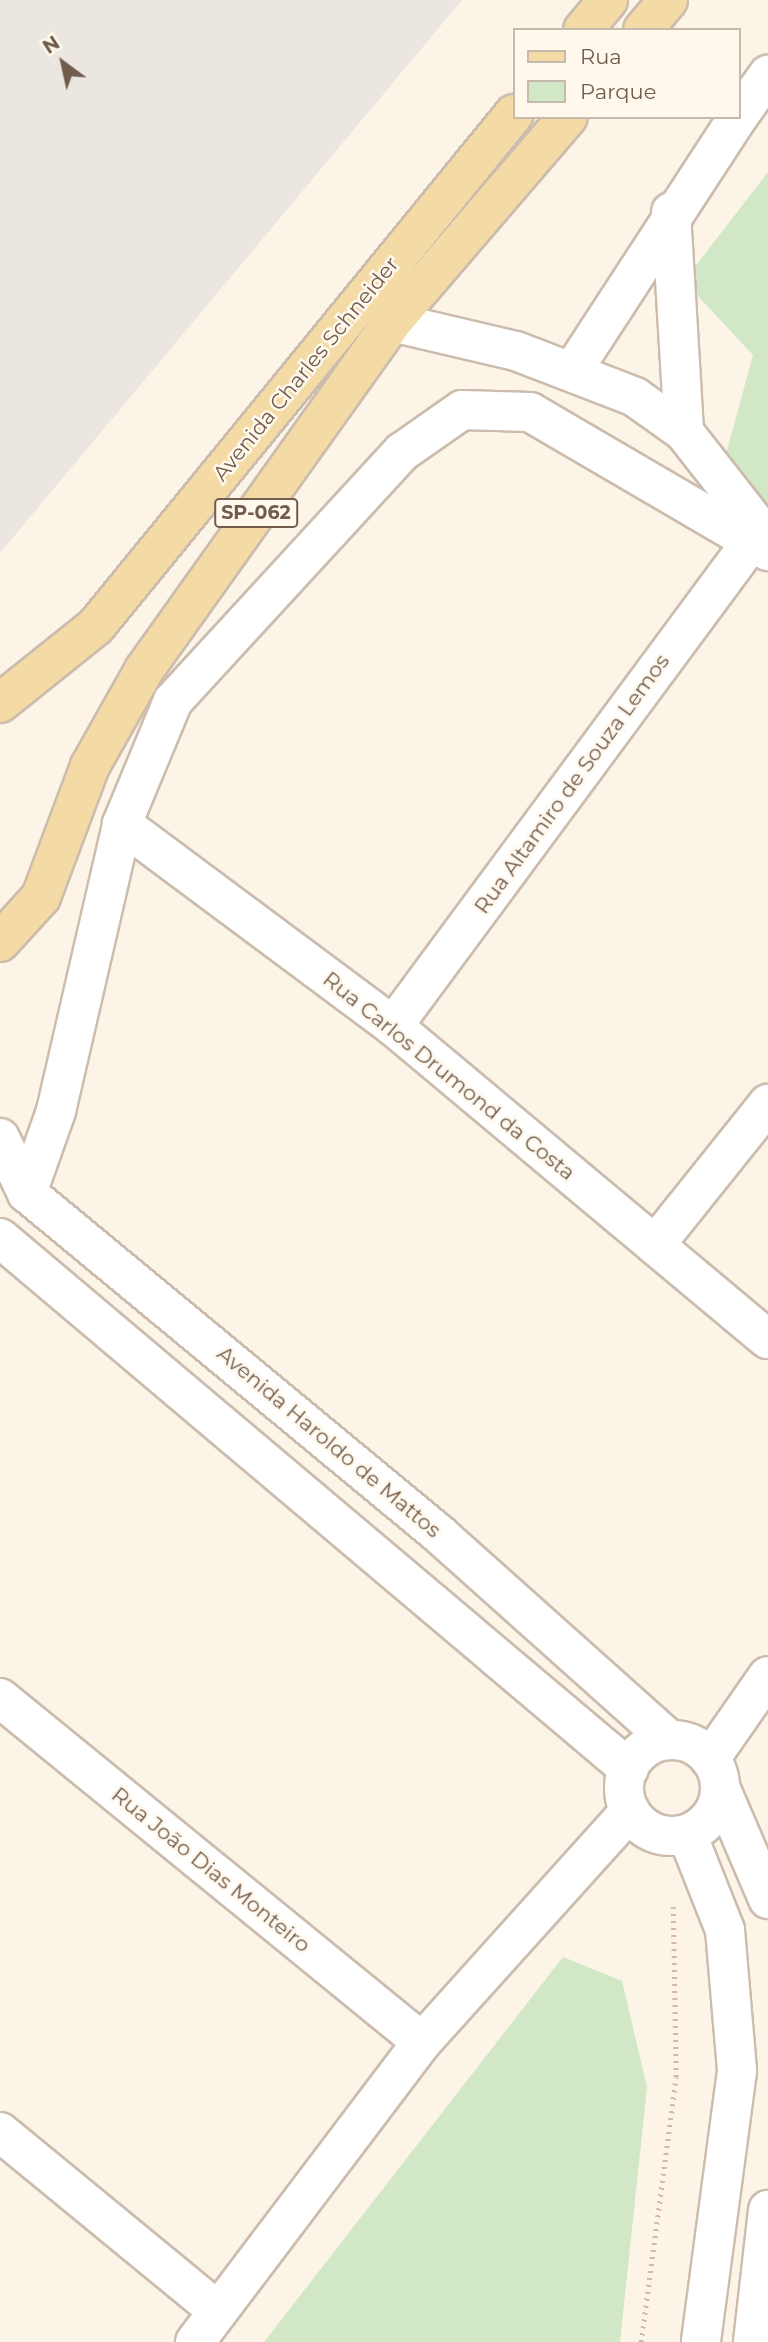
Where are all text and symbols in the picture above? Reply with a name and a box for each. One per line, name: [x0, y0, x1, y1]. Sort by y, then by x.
north arrow: [28, 28, 98, 98]
legend: [512, 28, 740, 119]
text: N: [39, 31, 64, 59]
text: Rua: [580, 44, 622, 69]
text: Parque: [580, 79, 656, 104]
street label: Avenida Charles Schneider: [208, 252, 404, 486]
road number: SP-062: [214, 498, 298, 528]
street label: Rua Altamiro de Souza Lemos: [469, 649, 675, 919]
street label: Rua Carlos Drumond da Costa: [318, 967, 580, 1185]
street label: Avenida Haroldo de Mattos: [212, 1341, 446, 1543]
street label: Rua João Dias Monteiro: [107, 1782, 315, 1958]

